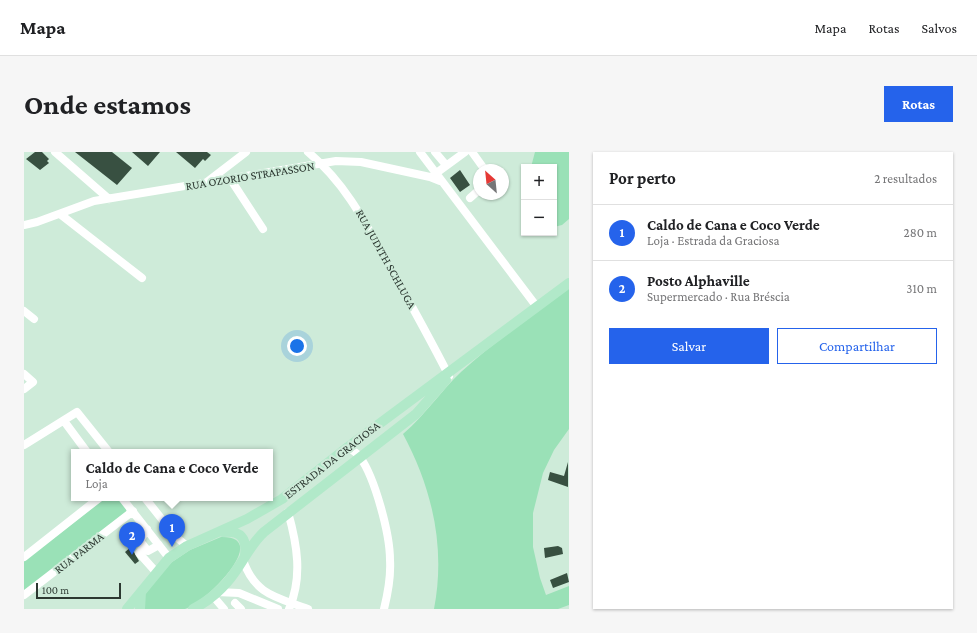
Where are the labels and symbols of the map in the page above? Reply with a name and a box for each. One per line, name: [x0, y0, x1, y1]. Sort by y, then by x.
street label: RUA OZORIO STRAPASSON: [184, 159, 316, 193]
north arrow: [473, 164, 509, 200]
street label: RUA JUDITH SCHLUGA: [353, 207, 419, 311]
your location: [287, 336, 307, 356]
street label: ESTRADA DA GRACIOSA: [281, 418, 383, 502]
pin: 1: [159, 514, 185, 547]
pin: 2: [119, 522, 145, 555]
street label: RUA PARMA: [51, 529, 107, 577]
scale bar: [36, 581, 121, 600]

